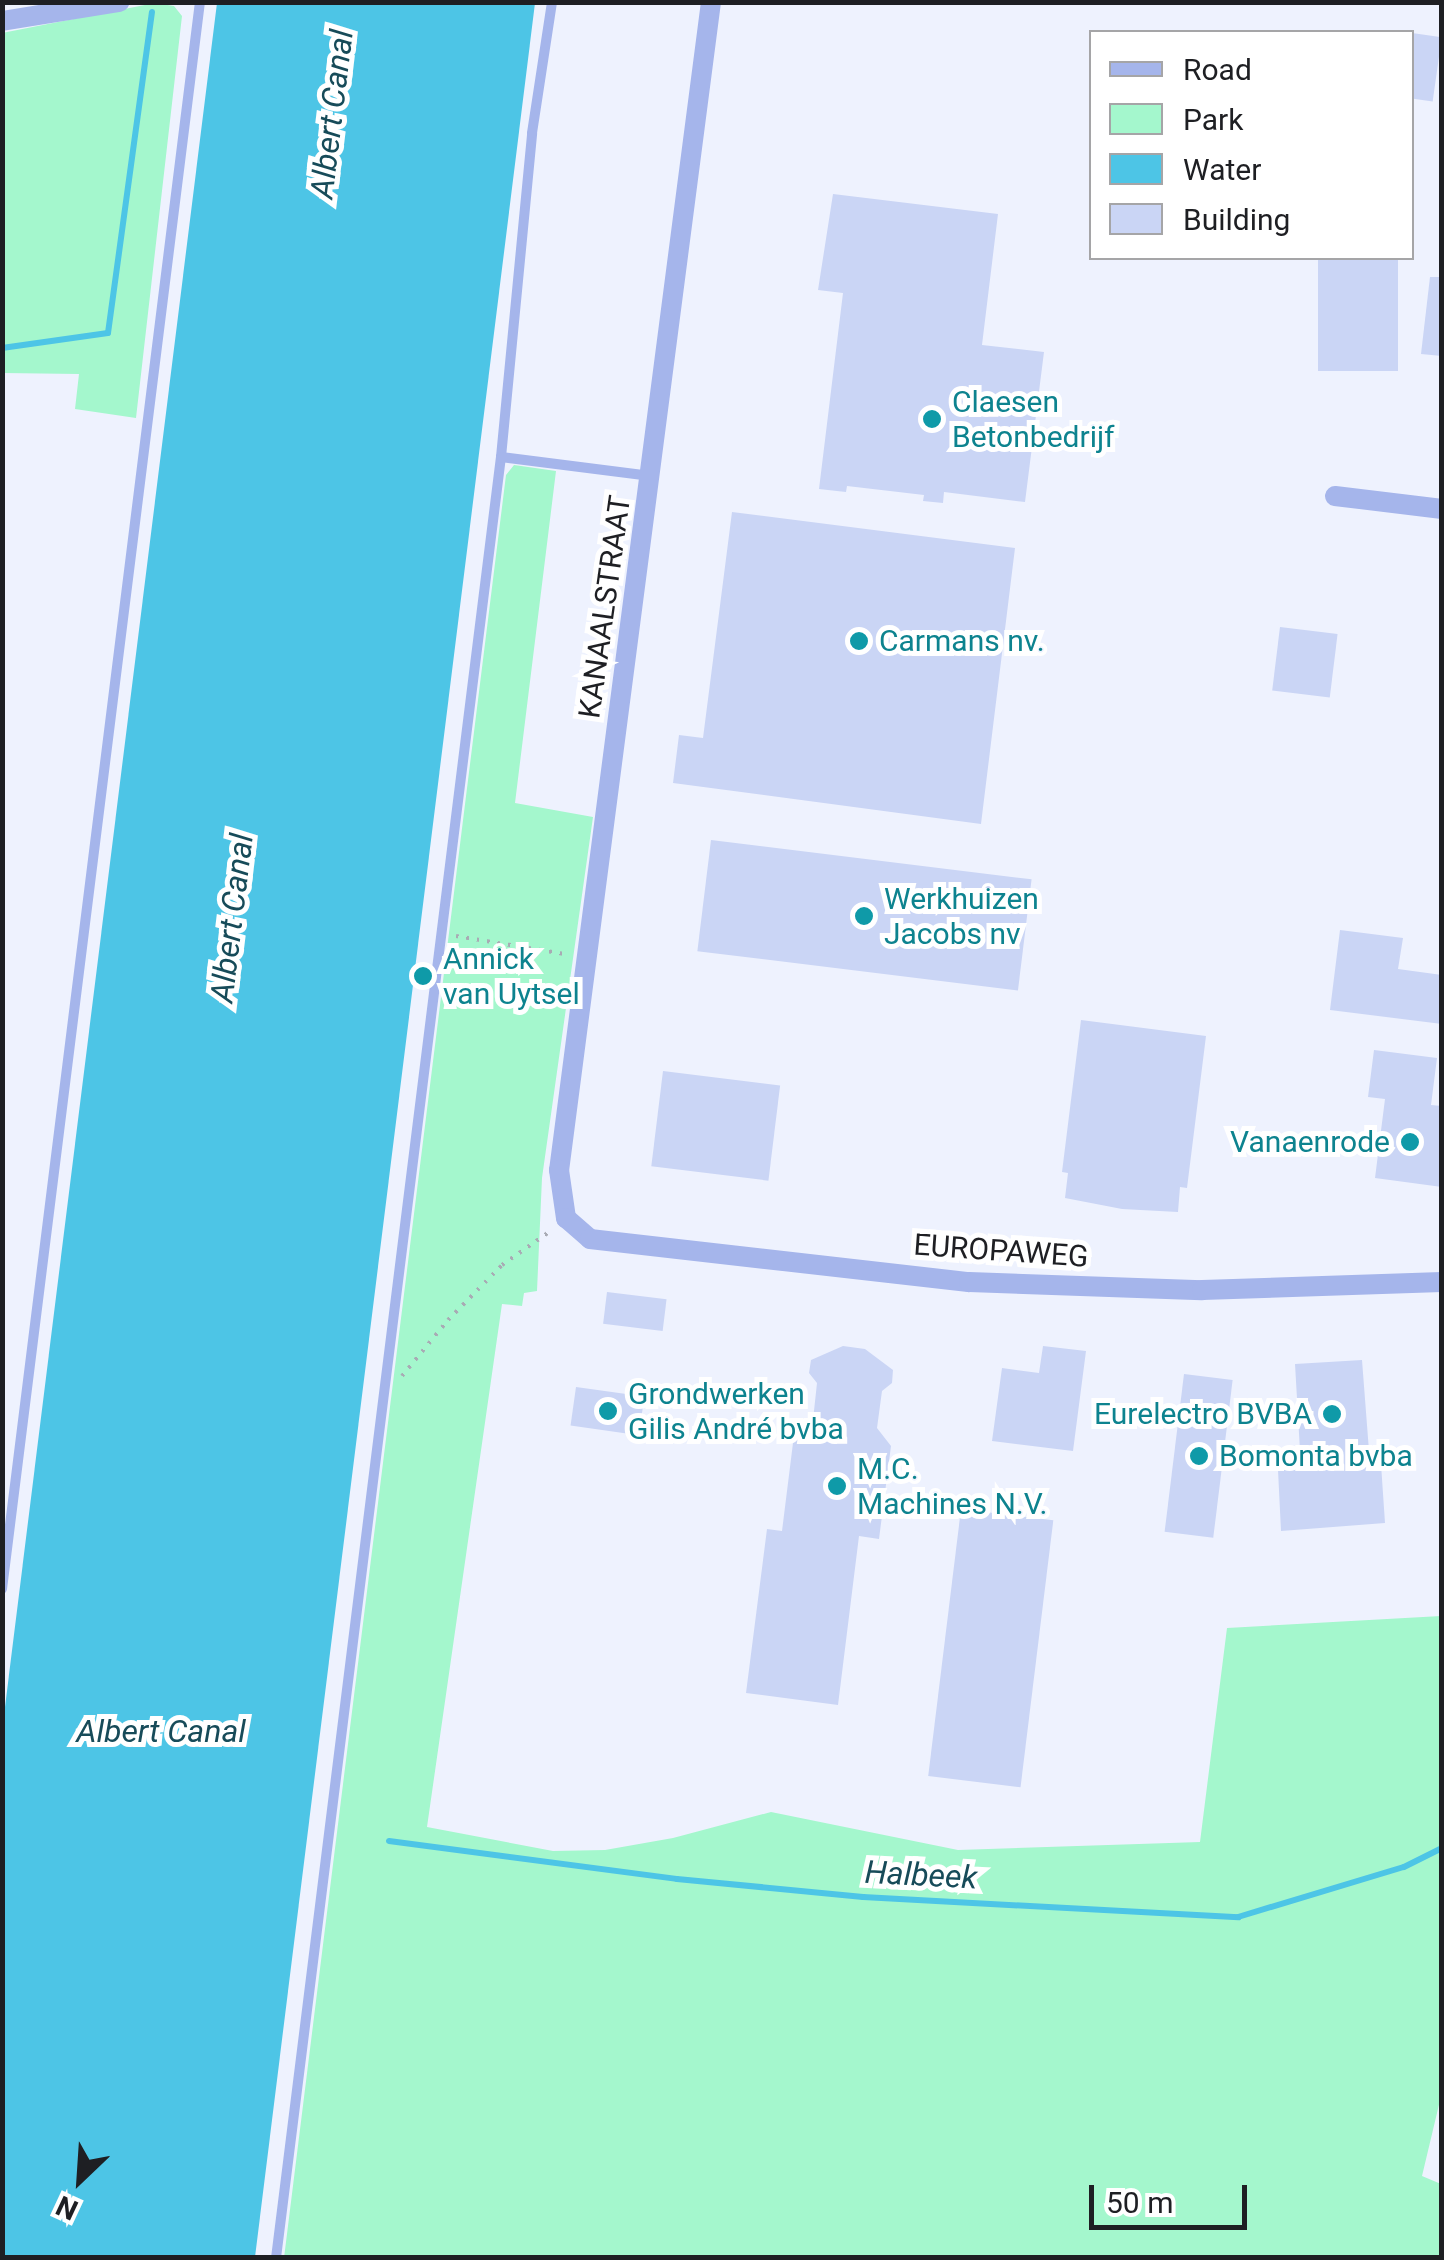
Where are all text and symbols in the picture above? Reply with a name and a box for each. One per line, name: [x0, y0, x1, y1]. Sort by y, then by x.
water label: Albert Canal: [303, 27, 361, 201]
legend: [1089, 30, 1414, 260]
text: Road: [1183, 52, 1252, 87]
text: Park: [1183, 102, 1243, 137]
text: Water: [1183, 152, 1261, 187]
text: Building: [1183, 202, 1290, 237]
place label: Claesen Betonbedrijf: [952, 384, 1115, 454]
marker: Claesen Betonbedrijf: [921, 408, 943, 430]
street label: KANAALSTRAAT: [572, 493, 638, 721]
place label: Carmans nv.: [879, 623, 1045, 659]
marker: Carmans nv.: [848, 630, 870, 652]
water label: Albert Canal: [203, 831, 261, 1005]
place label: Werkhuizen Jacobs nv: [884, 881, 1039, 952]
marker: Werkhuizen Jacobs nv: [853, 905, 875, 927]
place label: Annick van Uytsel: [443, 941, 580, 1012]
marker: Annick van Uytsel: [412, 965, 434, 987]
place label: Vanaenrode: [1230, 1124, 1390, 1160]
marker: Vanaenrode: [1399, 1131, 1421, 1153]
street label: EUROPAWEG: [912, 1227, 1090, 1275]
place label: Grondwerken Gilis André bvba: [628, 1376, 844, 1446]
place label: Eurelectro BVBA: [1094, 1396, 1312, 1432]
marker: Grondwerken Gilis André bvba: [597, 1400, 619, 1422]
marker: Eurelectro BVBA: [1321, 1403, 1343, 1425]
place label: Bomonta bvba: [1219, 1438, 1413, 1474]
marker: Bomonta bvba: [1188, 1445, 1210, 1467]
place label: M.C. Machines N.V.: [857, 1451, 1047, 1522]
marker: M.C. Machines N.V.: [826, 1475, 848, 1497]
water label: Albert Canal: [76, 1712, 246, 1750]
water label: Halbeek: [864, 1853, 978, 1897]
north arrow: [30, 2130, 130, 2230]
scale bar: [1094, 2165, 1252, 2227]
text: 50 m: [1106, 2185, 1173, 2220]
text: N: [51, 2189, 83, 2227]

